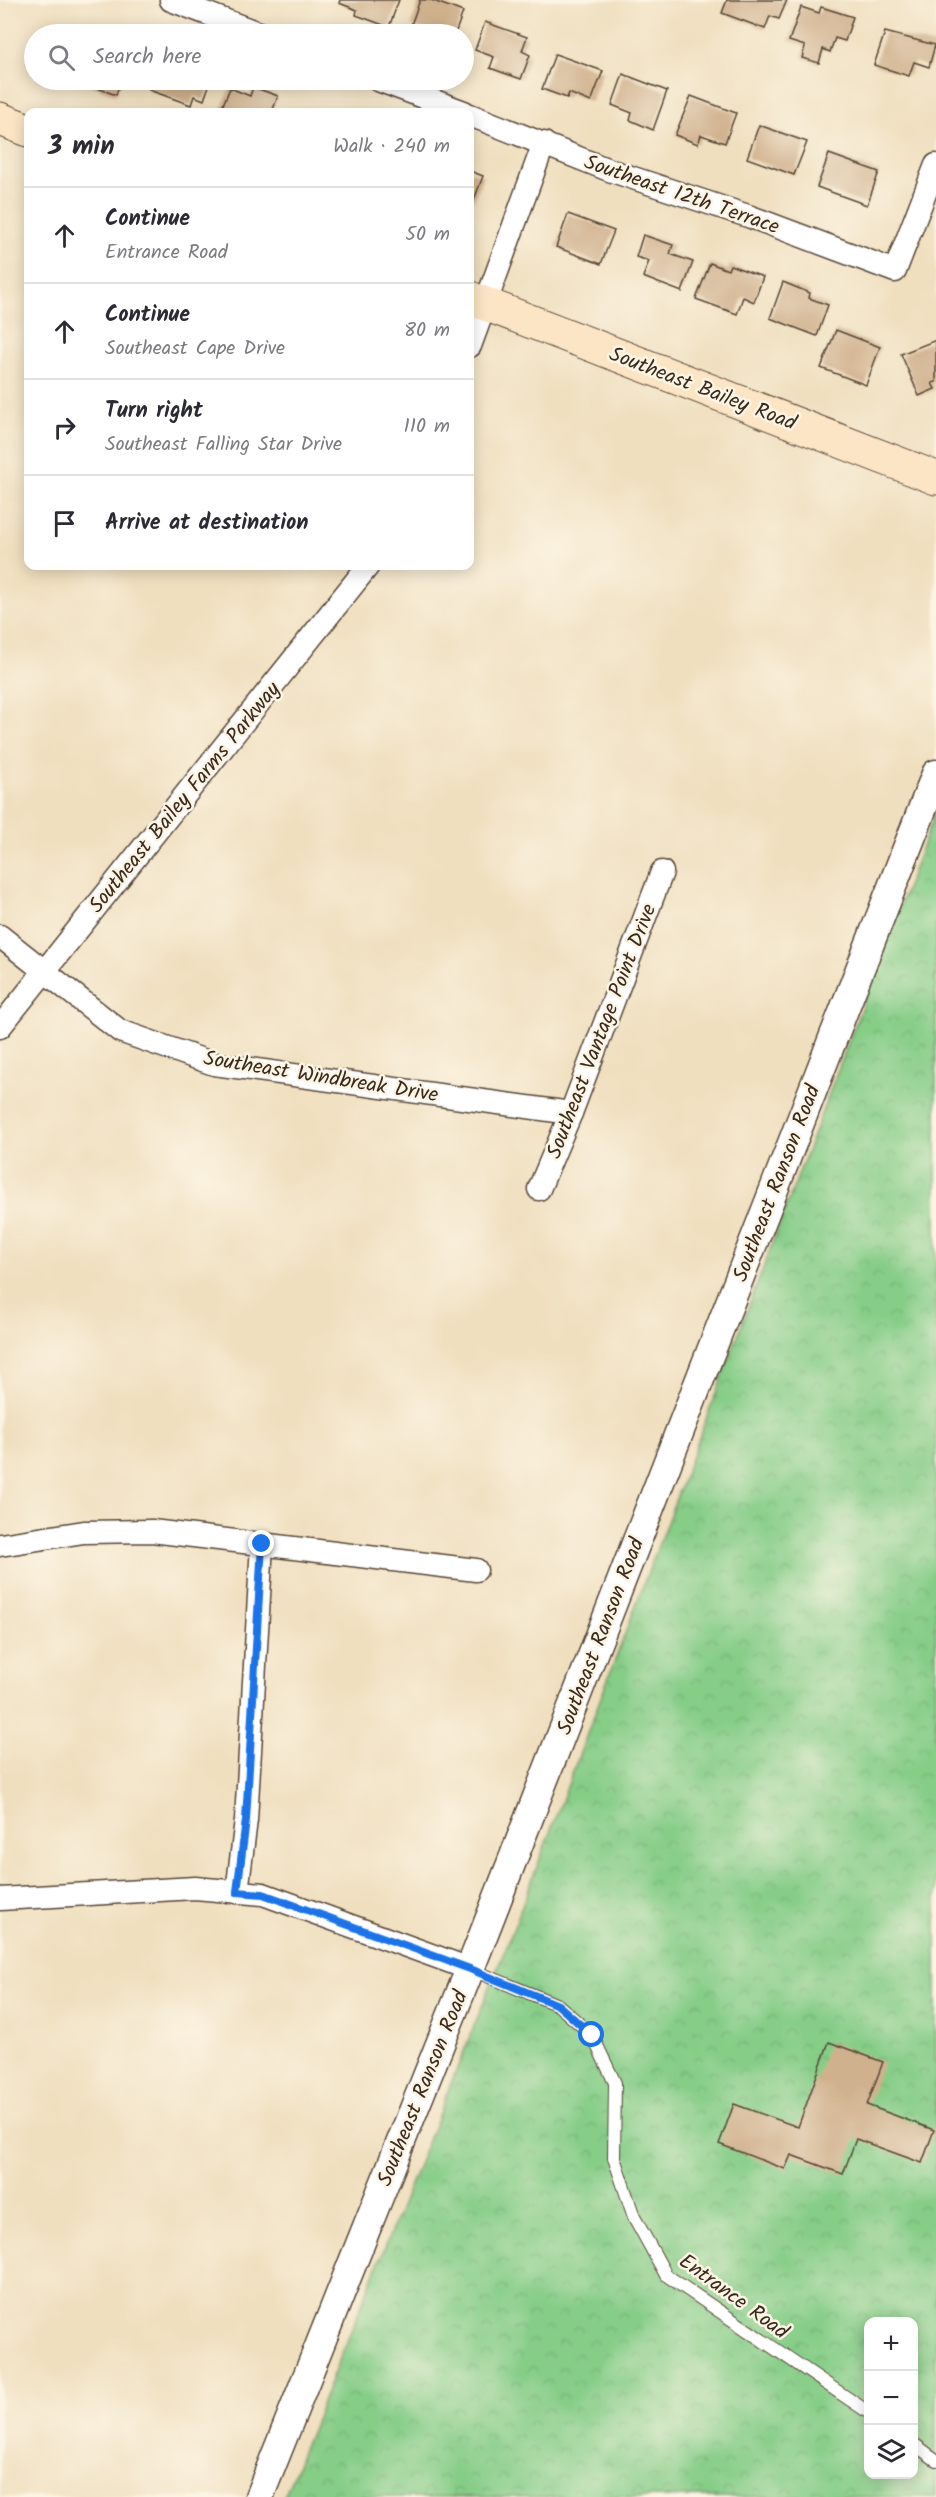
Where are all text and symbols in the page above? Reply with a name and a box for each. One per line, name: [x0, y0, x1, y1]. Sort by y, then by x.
search box: [24, 24, 474, 90]
text: Search here: [93, 40, 201, 75]
icon: search: [45, 41, 78, 74]
text: 3 min: [48, 126, 115, 168]
text: Walk · 240 m: [333, 131, 450, 163]
street label: Southeast 12th Terrace: [579, 146, 784, 245]
text: Continue: [105, 202, 190, 237]
icon: ahead: [48, 219, 81, 252]
text: 50 m: [405, 219, 450, 251]
text: Entrance Road: [105, 237, 228, 269]
text: Continue: [105, 298, 190, 333]
icon: ahead: [48, 315, 81, 348]
text: 80 m: [404, 315, 450, 347]
text: Southeast Cape Drive: [105, 333, 285, 365]
street label: Southeast Bailey Road: [604, 338, 801, 440]
text: Turn right: [105, 394, 203, 429]
icon: right: [48, 411, 81, 444]
text: 110 m: [404, 411, 450, 443]
text: Southeast Falling Star Drive: [105, 429, 342, 461]
text: Arrive at destination: [105, 506, 308, 541]
icon: arrive: [48, 507, 81, 540]
street label: Southeast Bailey Farms Parkway: [81, 675, 289, 921]
street label: Southeast Vantage Point Drive: [539, 899, 666, 1164]
street label: Southeast Windbreak Drive: [201, 1043, 441, 1112]
street label: Southeast Ranson Road: [725, 1080, 830, 1287]
route end: [248, 1530, 274, 1556]
street label: Southeast Ranson Road: [549, 1533, 654, 1740]
street label: Southeast Ranson Road: [369, 1985, 478, 2191]
route start: [578, 2021, 604, 2047]
street label: Entrance Road: [671, 2246, 795, 2349]
map controls: [864, 2317, 918, 2479]
button: +: [864, 2317, 918, 2371]
button: −: [864, 2371, 918, 2425]
button: layers: [864, 2425, 918, 2479]

